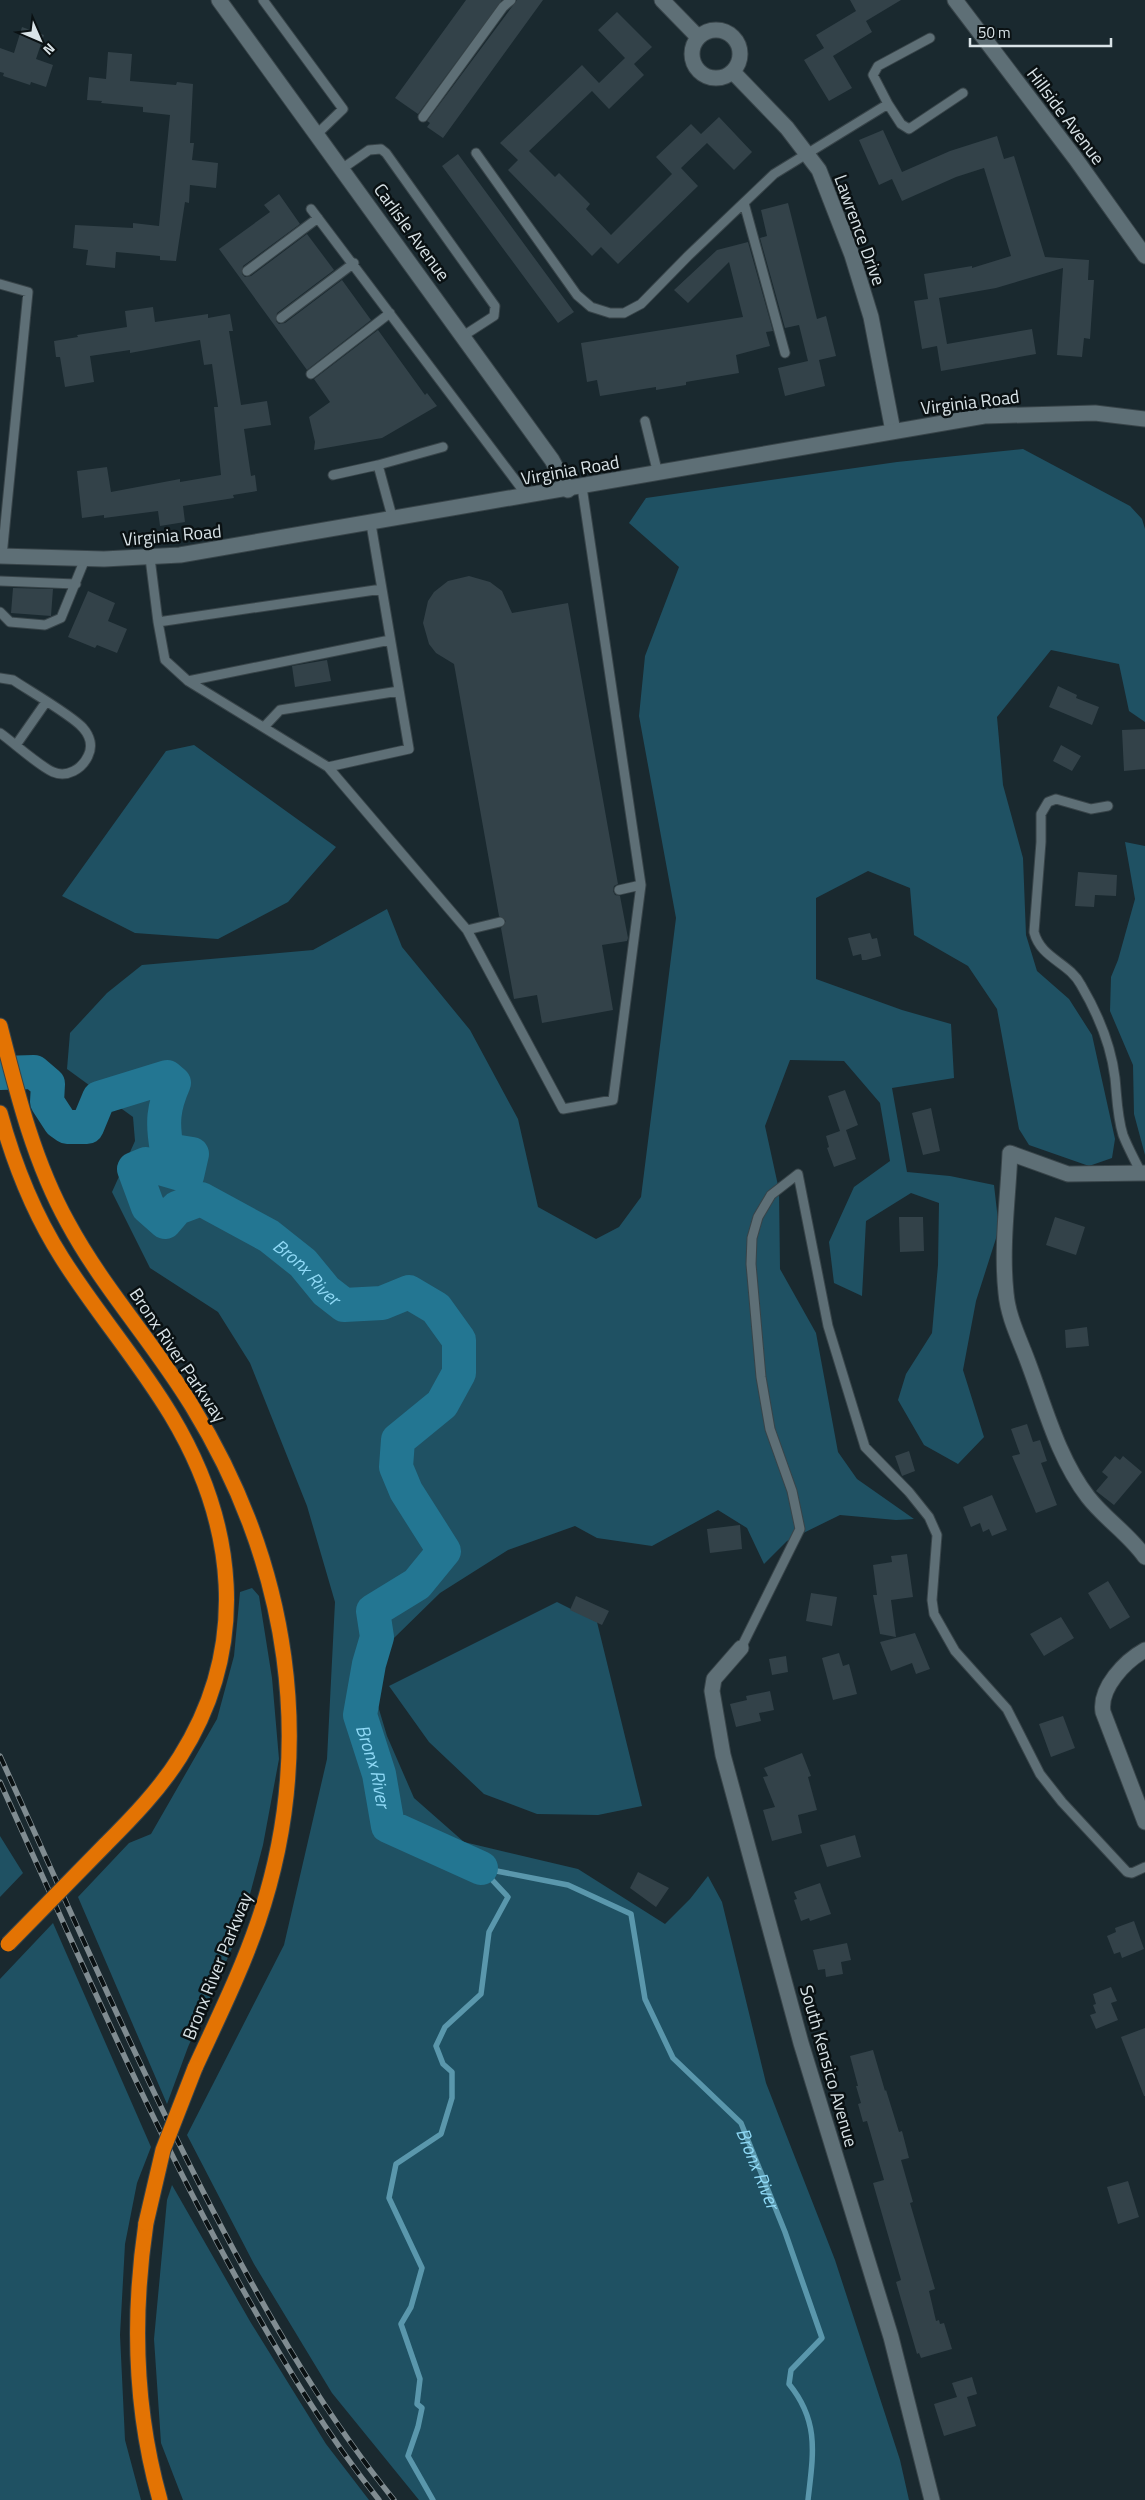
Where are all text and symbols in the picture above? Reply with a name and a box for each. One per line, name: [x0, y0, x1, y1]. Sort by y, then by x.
north arrow: [15, 15, 65, 65]
scale bar: [970, 15, 1111, 47]
text: 50 m: [978, 21, 1011, 44]
text: N: [39, 39, 60, 60]
street label: Hillside Avenue: [1020, 62, 1112, 170]
street label: Lawrence Drive: [827, 171, 893, 289]
street label: Carlisle Avenue: [367, 178, 457, 286]
street label: Virginia Road: [919, 383, 1021, 421]
street label: Virginia Road: [519, 448, 621, 492]
street label: Virginia Road: [121, 517, 223, 553]
water label: Bronx River: [267, 1231, 349, 1313]
street label: Bronx River Parkway: [123, 1282, 233, 1428]
water label: Bronx River: [349, 1720, 399, 1812]
street label: Bronx River Parkway: [175, 1888, 259, 2044]
street label: South Kensico Avenue: [793, 1982, 865, 2150]
water label: Bronx River: [730, 2123, 789, 2215]

